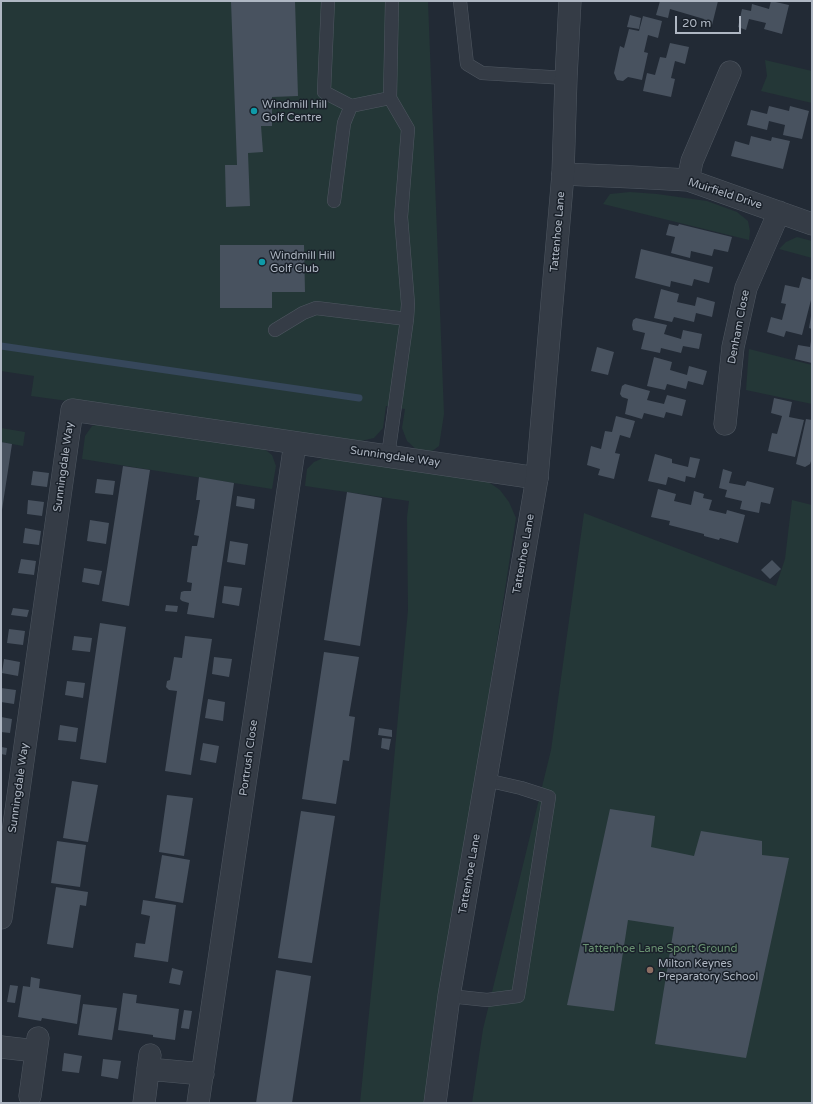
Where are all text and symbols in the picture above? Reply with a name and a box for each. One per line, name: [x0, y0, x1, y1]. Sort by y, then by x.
scale bar: [677, 8, 743, 34]
text: 20 m: [682, 16, 711, 30]
place label: Windmill Hill Golf Centre: [262, 98, 327, 124]
marker: Windmill Hill Golf Centre: [249, 106, 259, 116]
street label: Muirfield Drive: [686, 176, 764, 212]
street label: Tattenhoe Lane: [548, 191, 568, 273]
place label: Windmill Hill Golf Club: [270, 249, 335, 275]
marker: Windmill Hill Golf Club: [257, 257, 267, 267]
street label: Denham Close: [725, 289, 753, 365]
street label: Sunningdale Way: [51, 421, 77, 513]
street label: Sunningdale Way: [349, 444, 441, 470]
street label: Tattenhoe Lane: [510, 513, 538, 595]
street label: Portrush Close: [237, 719, 261, 797]
street label: Sunningdale Way: [6, 742, 32, 834]
street label: Tattenhoe Lane: [456, 833, 484, 915]
park label: Tattenhoe Lane Sport Ground: [583, 942, 737, 956]
place label: Milton Keynes Preparatory School: [658, 957, 758, 983]
marker: Milton Keynes Preparatory School: [645, 965, 655, 975]

